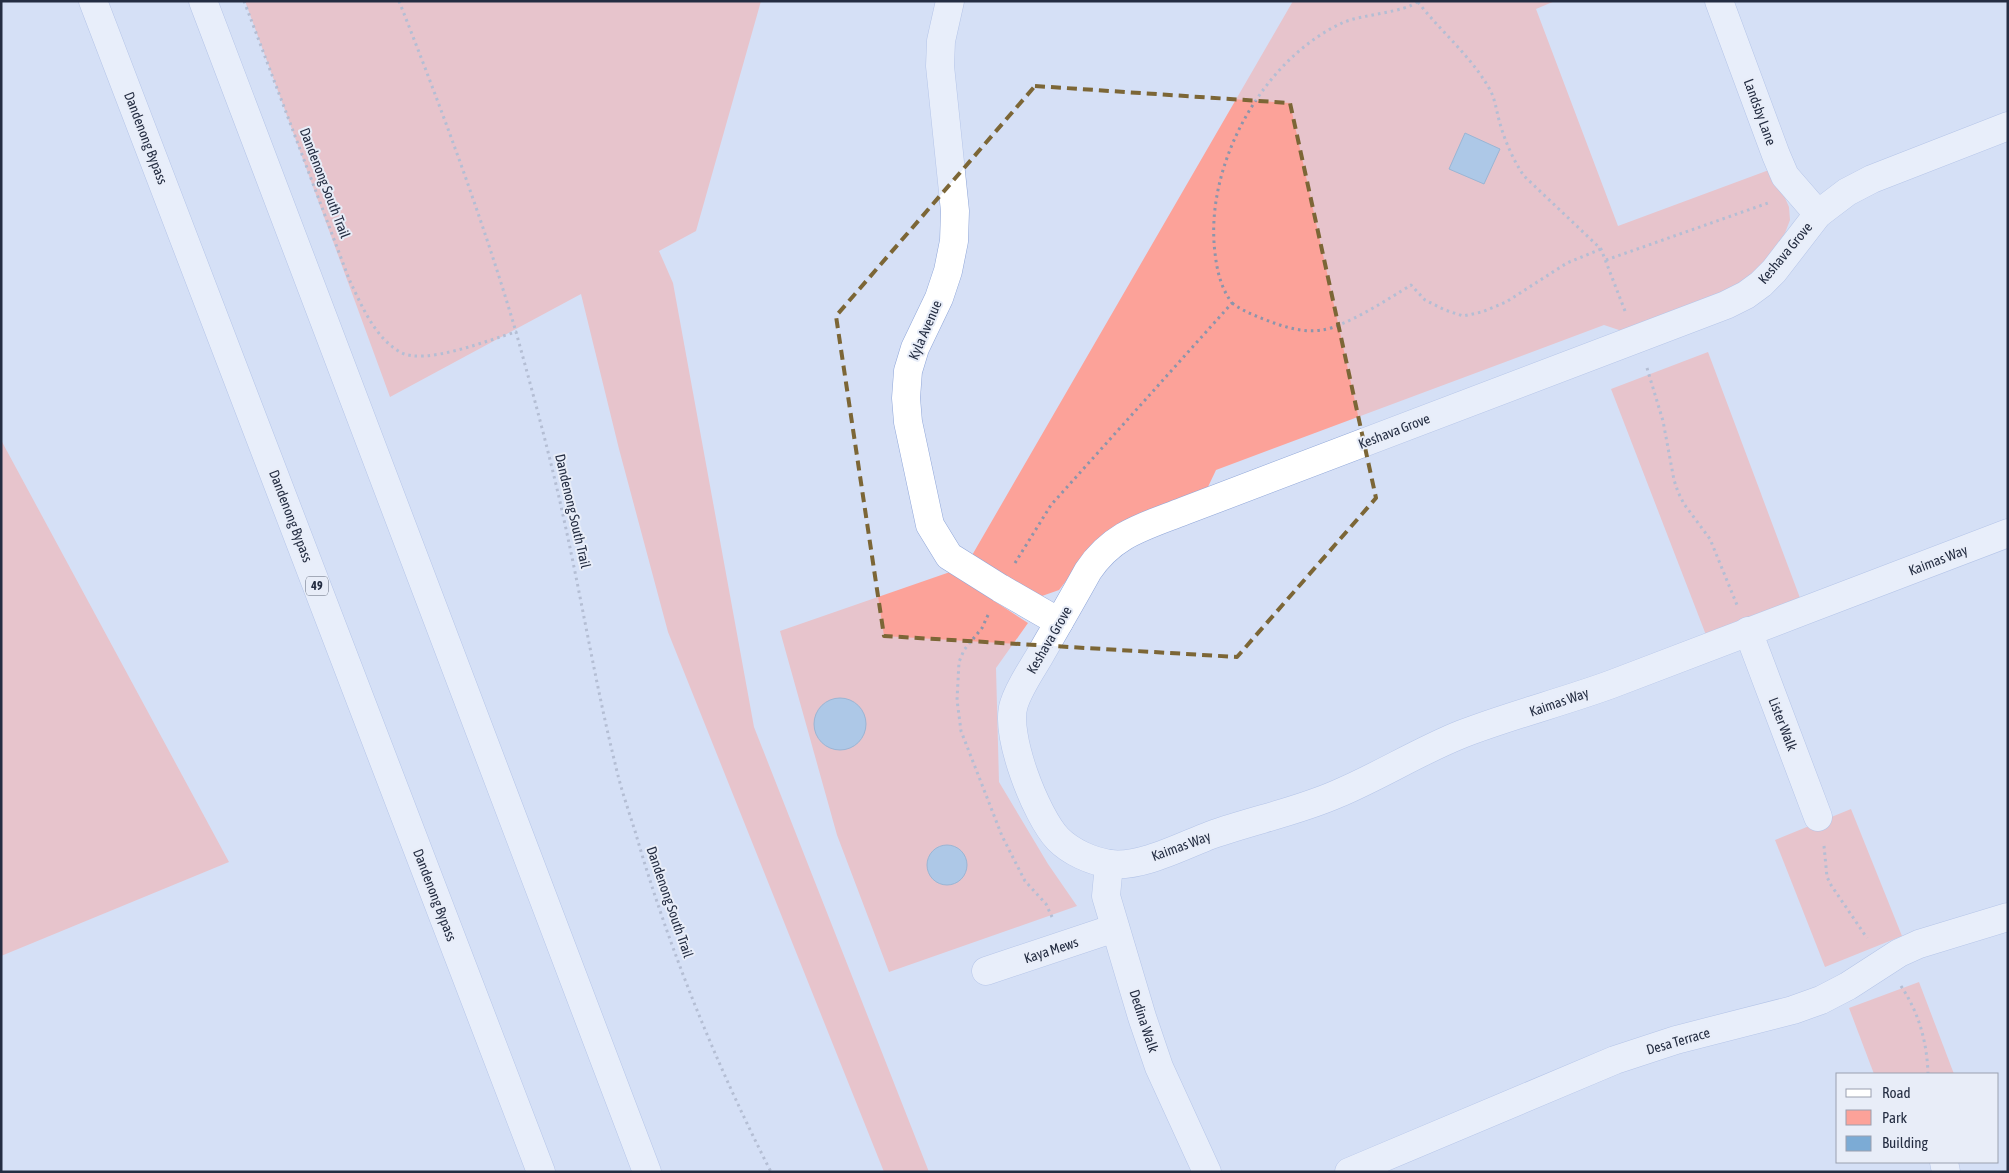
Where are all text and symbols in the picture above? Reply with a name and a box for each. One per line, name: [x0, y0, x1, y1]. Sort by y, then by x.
street label: Landsby Lane: [1741, 77, 1779, 147]
street label: Dandenong Bypass: [121, 90, 171, 187]
street label: Dandenong South Trail: [297, 126, 353, 241]
street label: Keshava Grove: [1755, 219, 1815, 287]
street label: Kyla Avenue: [905, 298, 945, 362]
street label: Keshava Grove: [1356, 410, 1432, 452]
street label: Dandenong South Trail: [552, 452, 594, 570]
street label: Dandenong Bypass: [266, 468, 316, 565]
street label: Kaimas Way: [1906, 541, 1970, 579]
road number: 49: [306, 576, 328, 596]
street label: Keshava Grove: [1023, 603, 1075, 677]
street label: Kaimas Way: [1527, 684, 1591, 720]
street label: Lister Walk: [1765, 695, 1801, 753]
street label: Kaimas Way: [1149, 828, 1213, 864]
street label: Dandenong South Trail: [643, 844, 697, 960]
street label: Dandenong Bypass: [410, 847, 460, 944]
street label: Kaya Mews: [1022, 934, 1080, 966]
street label: Dedina Walk: [1126, 987, 1162, 1055]
street label: Desa Terrace: [1644, 1024, 1712, 1058]
legend: [1836, 1073, 1999, 1163]
text: Road: [1882, 1084, 1911, 1101]
text: Park: [1882, 1109, 1907, 1126]
text: Building: [1882, 1134, 1928, 1151]

